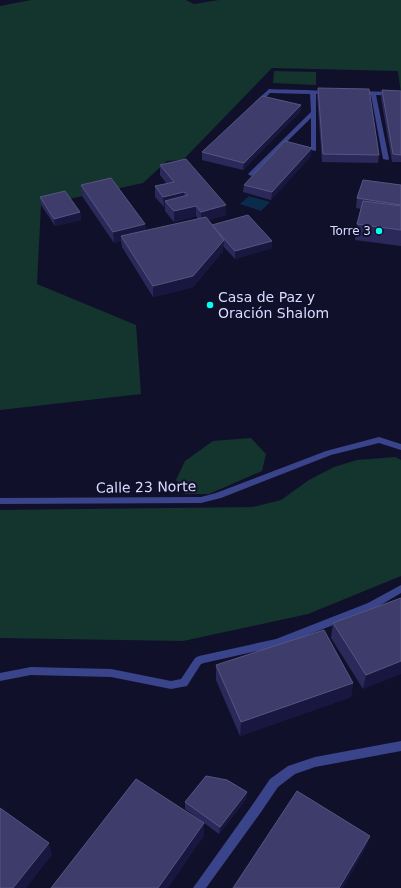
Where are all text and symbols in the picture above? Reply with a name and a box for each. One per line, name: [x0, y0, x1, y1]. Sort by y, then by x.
place label: Torre 3: [329, 224, 371, 238]
marker: Torre 3: [374, 226, 384, 236]
place label: Casa de Paz y Oración Shalom: [218, 289, 329, 321]
marker: Casa de Paz y Oración Shalom: [205, 300, 215, 310]
street label: Calle 23 Norte: [96, 478, 196, 496]

